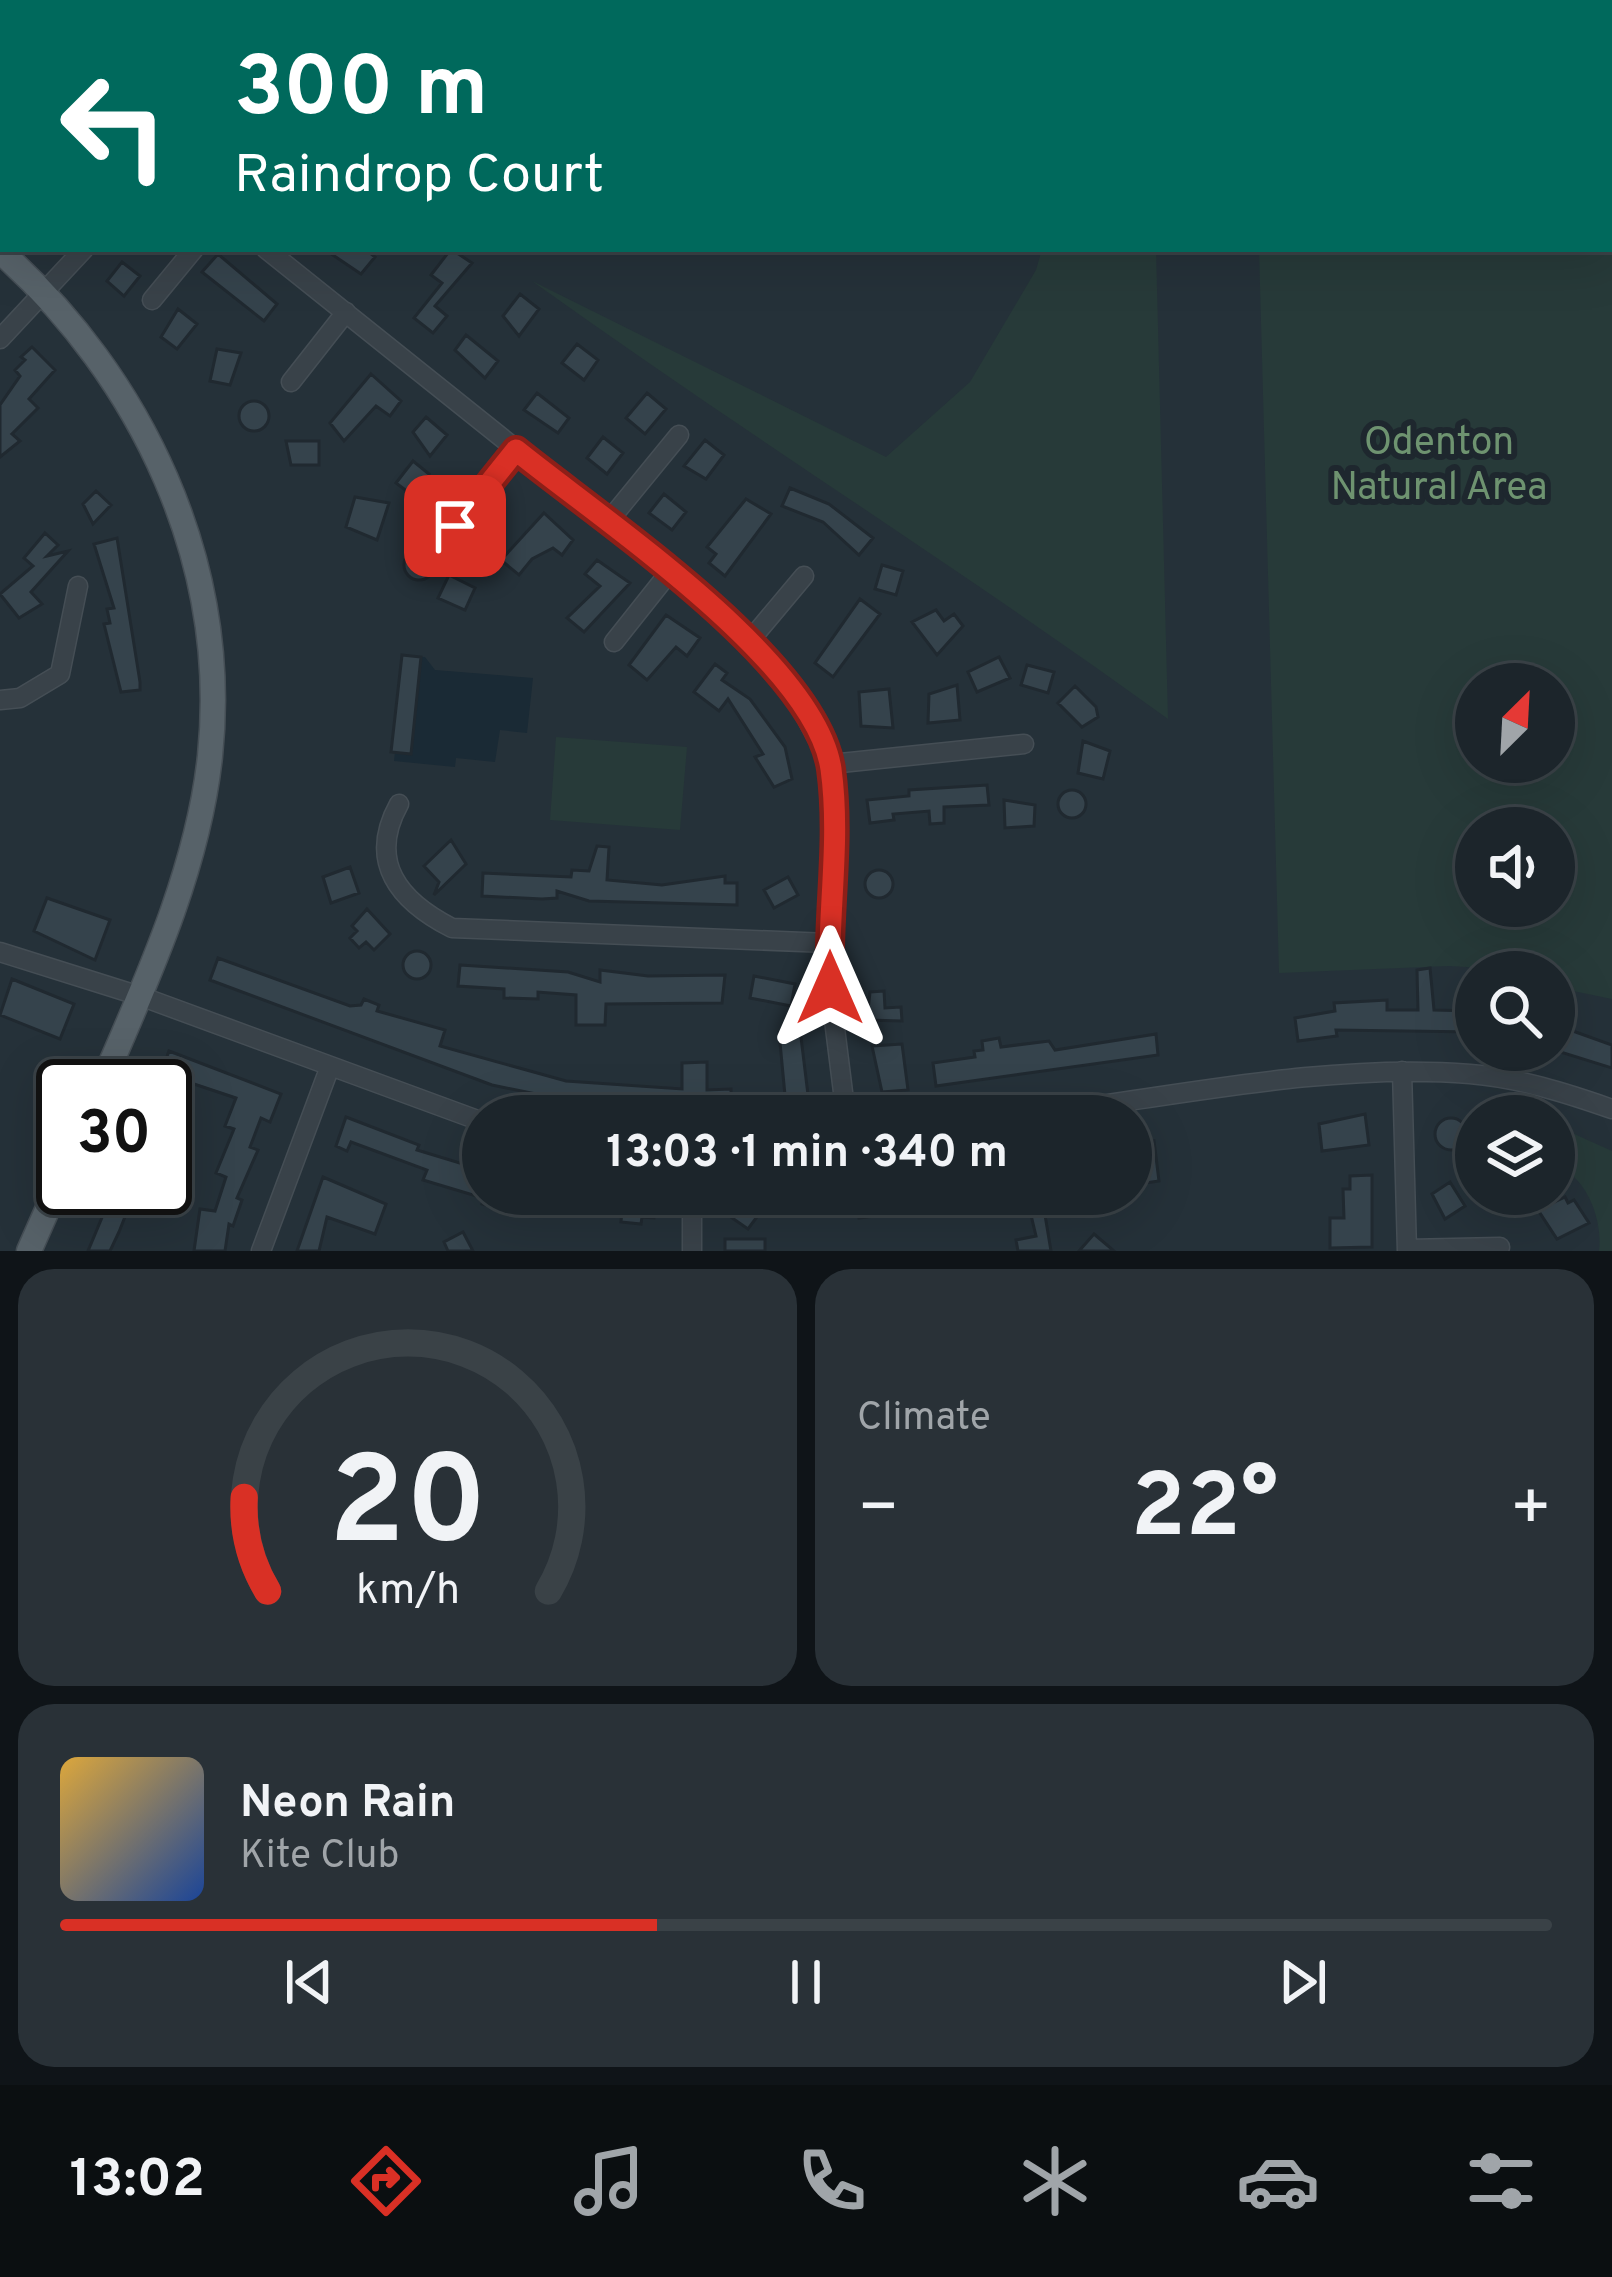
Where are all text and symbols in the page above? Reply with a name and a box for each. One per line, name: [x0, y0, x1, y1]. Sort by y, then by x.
text: 300 m: [234, 39, 488, 145]
icon: left: [36, 48, 192, 204]
text: Raindrop Court: [234, 143, 604, 212]
park label: Odenton Natural Area: [1330, 420, 1548, 514]
pin: [404, 475, 506, 577]
icon: arrive: [422, 493, 488, 559]
north arrow: [1455, 663, 1575, 783]
map controls: [1455, 663, 1575, 1215]
button: sound: [1455, 807, 1575, 927]
position arrow: [767, 925, 893, 1051]
button: search: [1455, 951, 1575, 1071]
speed limit sign: 30: [36, 1059, 192, 1215]
button: layers: [1455, 1095, 1575, 1215]
text: 13:03 · 1 min · 340 m: [606, 1126, 1008, 1183]
text: Climate: [857, 1395, 991, 1444]
text: 20: [328, 1430, 487, 1588]
text: 22°: [1131, 1455, 1278, 1568]
text: −: [857, 1470, 900, 1553]
text: +: [1509, 1470, 1552, 1553]
text: km/h: [355, 1564, 460, 1618]
text: Neon Rain: [240, 1776, 456, 1833]
text: Kite Club: [240, 1833, 399, 1882]
icon: previous: [276, 1949, 342, 2015]
icon: pause: [773, 1949, 839, 2015]
icon: next: [1270, 1949, 1336, 2015]
icon: directions: [344, 2139, 428, 2223]
icon: music: [567, 2139, 651, 2223]
icon: phone: [790, 2139, 874, 2223]
icon: climate: [1013, 2139, 1097, 2223]
icon: car: [1236, 2139, 1320, 2223]
icon: filters: [1459, 2139, 1543, 2223]
text: 13:02: [69, 2147, 205, 2216]

